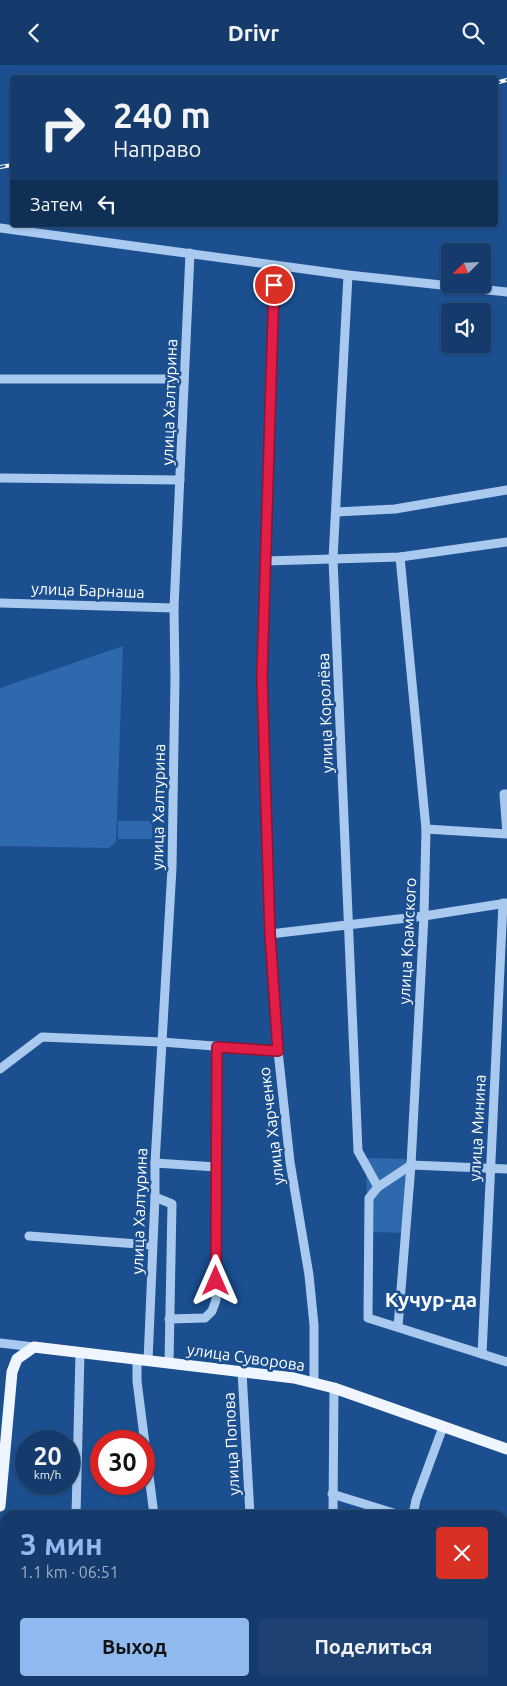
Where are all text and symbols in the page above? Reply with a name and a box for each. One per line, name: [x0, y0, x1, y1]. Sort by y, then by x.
icon: back: [20, 19, 48, 47]
icon: search: [459, 19, 487, 47]
text: Drivr: [228, 20, 279, 45]
icon: right: [30, 95, 95, 160]
text: 240 m: [113, 95, 211, 135]
text: Направо: [113, 136, 201, 161]
icon: left: [93, 190, 121, 218]
text: Затем: [30, 193, 83, 215]
north arrow: [441, 243, 491, 293]
map controls: [441, 243, 491, 353]
pin: [253, 264, 295, 306]
icon: arrive: [260, 271, 288, 299]
button: sound: [441, 303, 491, 353]
street label: улица Халтурина: [158, 338, 180, 466]
street label: улица Барнаша: [31, 579, 145, 601]
street label: улица Королёва: [314, 653, 336, 773]
street label: улица Халтурина: [148, 744, 168, 870]
street label: улица Крамского: [395, 877, 419, 1005]
street label: улица Харченко: [255, 1066, 287, 1186]
street label: улица Минина: [465, 1074, 489, 1182]
street label: улица Халтурина: [128, 1147, 150, 1275]
position arrow: [189, 1254, 241, 1306]
district label: Кучур-да: [385, 1287, 477, 1311]
street label: улица Суворова: [186, 1340, 306, 1374]
street label: улица Попова: [219, 1392, 243, 1496]
speed limit sign: 30: [90, 1430, 155, 1495]
text: 20: [33, 1442, 62, 1470]
text: km/h: [34, 1468, 61, 1481]
text: 3 мин: [20, 1527, 103, 1561]
button: close: [436, 1527, 488, 1579]
text: 1.1 km · 06:51: [20, 1563, 119, 1581]
button: Выход: [20, 1618, 249, 1676]
button: Поделиться: [259, 1618, 488, 1676]

